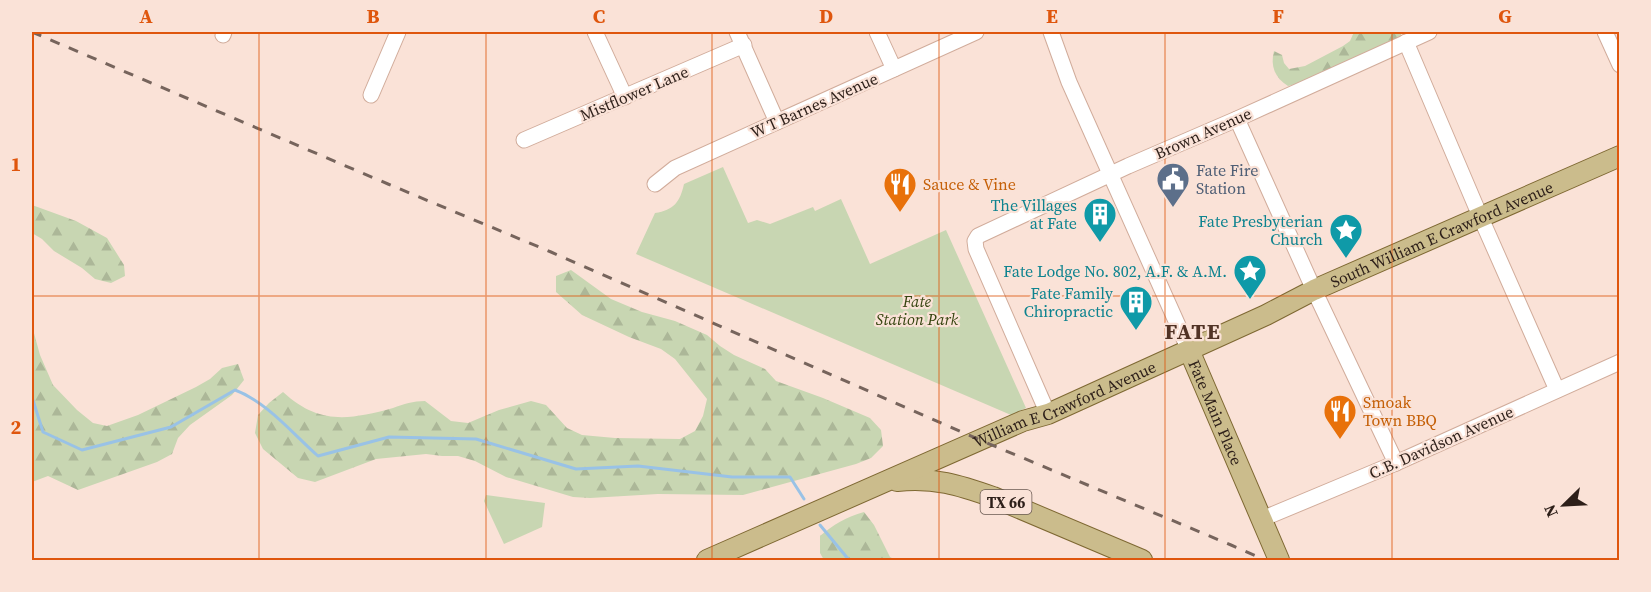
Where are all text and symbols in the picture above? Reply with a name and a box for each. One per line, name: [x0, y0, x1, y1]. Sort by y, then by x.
text: A: [139, 2, 153, 30]
text: B: [366, 2, 380, 30]
text: C: [593, 2, 605, 30]
text: D: [819, 2, 833, 30]
text: E: [1046, 2, 1058, 30]
text: F: [1272, 2, 1284, 30]
text: G: [1498, 2, 1512, 30]
street label: Mistflower Lane: [576, 60, 692, 126]
street label: W T Barnes Avenue: [747, 67, 881, 143]
street label: Brown Avenue: [1151, 102, 1255, 164]
text: 1: [11, 150, 21, 178]
place label: Fate Fire Station: [1196, 159, 1258, 199]
public building icon: Fate Fire Station: [1155, 161, 1191, 208]
restaurant icon: Sauce & Vine: [882, 166, 918, 213]
place label: Sauce & Vine: [923, 173, 1016, 195]
street label: South William E Crawford Avenue: [1327, 176, 1556, 293]
place label: The Villages at Fate: [991, 194, 1077, 234]
building icon: The Villages at Fate: [1082, 196, 1118, 243]
place label: Fate Presbyterian Church: [1198, 210, 1323, 250]
place icon: Fate Presbyterian Church: [1328, 212, 1364, 259]
place icon: Fate Lodge No. 802, A.F. & A.M.: [1232, 253, 1268, 300]
place label: Fate Lodge No. 802, A.F. & A.M.: [1003, 260, 1227, 282]
place label: Fate Family Chiropractic: [1024, 282, 1114, 322]
building icon: Fate Family Chiropractic: [1118, 284, 1154, 331]
park label: Fate Station Park: [876, 290, 959, 330]
district label: FATE: [1165, 316, 1221, 346]
street label: William E Crawford Avenue: [969, 356, 1159, 453]
street label: Fate Main Place: [1184, 356, 1248, 469]
place label: Smoak Town BBQ: [1363, 391, 1437, 431]
restaurant icon: Smoak Town BBQ: [1322, 393, 1358, 440]
street label: C.B. Davidson Avenue: [1365, 400, 1517, 484]
text: 2: [11, 413, 22, 441]
north arrow: [1534, 475, 1594, 535]
road number: TX 66: [980, 490, 1032, 514]
text: N: [1538, 501, 1563, 521]

